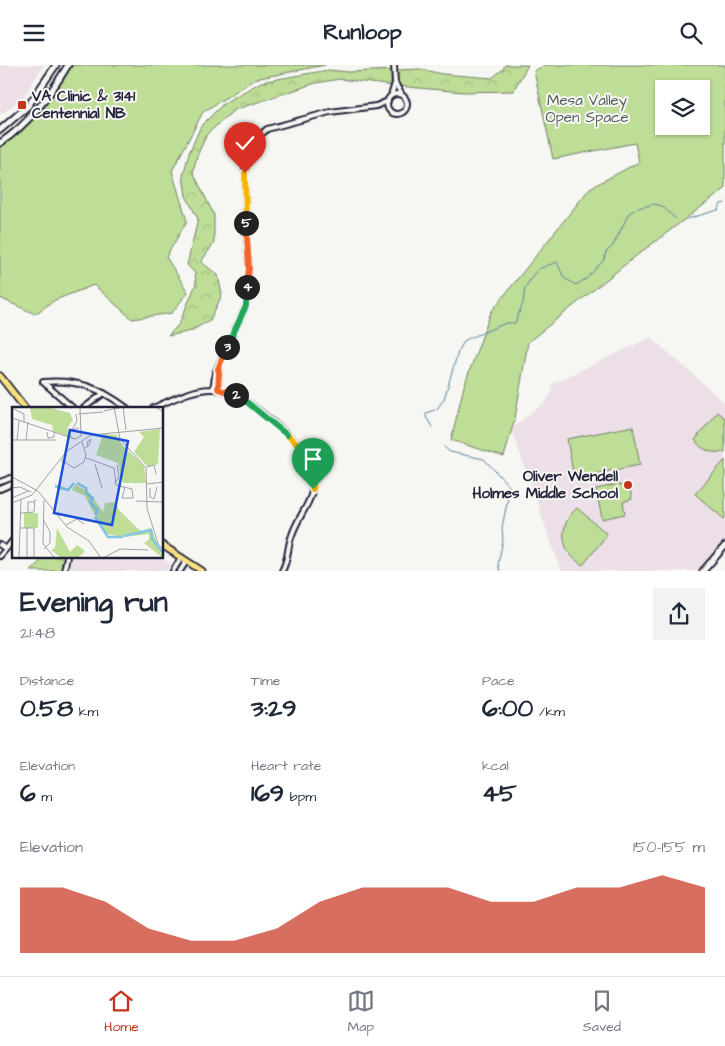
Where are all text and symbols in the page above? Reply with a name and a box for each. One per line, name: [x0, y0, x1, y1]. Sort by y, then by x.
text: Runloop: [323, 17, 402, 48]
icon: menu: [20, 19, 48, 47]
icon: search: [677, 19, 705, 47]
map controls: [655, 80, 710, 135]
button: layers: [655, 80, 710, 135]
place label: VA Clinic & 3141 Centennial NB: [31, 86, 135, 124]
park label: Mesa Valley Open Space: [545, 90, 629, 128]
marker: VA Clinic & 3141 Centennial NB: [16, 99, 28, 111]
pin: [224, 122, 266, 173]
icon: check: [231, 129, 259, 157]
pin: 5: [234, 211, 258, 235]
text: 5: [242, 213, 251, 233]
pin: 4: [234, 275, 260, 299]
text: 4: [243, 277, 252, 297]
pin: 3: [214, 335, 240, 359]
text: 3: [224, 337, 231, 357]
pin: 2: [224, 383, 248, 407]
text: 2: [232, 385, 241, 405]
inset map: [12, 407, 164, 558]
pin: [292, 438, 334, 489]
icon: arrive: [299, 445, 327, 473]
place label: Oliver Wendell Holmes Middle School: [472, 466, 619, 504]
marker: Oliver Wendell Holmes Middle School: [622, 479, 634, 491]
text: Evening run: [20, 583, 168, 622]
button: share: [653, 588, 705, 640]
text: 21:48: [20, 622, 55, 644]
text: Distance: [20, 671, 74, 691]
text: Time: [251, 671, 280, 691]
text: Pace: [482, 671, 514, 691]
text: 0.58: [20, 691, 73, 726]
text: 3:29: [251, 691, 296, 726]
text: 6:00: [482, 691, 533, 726]
text: km: [73, 702, 98, 722]
text: /km: [533, 702, 565, 722]
text: Elevation: [20, 756, 75, 776]
text: Heart rate: [251, 756, 321, 776]
text: kcal: [482, 756, 509, 776]
text: 6: [20, 776, 36, 811]
text: 169: [251, 776, 284, 811]
text: 45: [482, 776, 517, 811]
text: m: [36, 787, 52, 807]
text: bpm: [284, 787, 316, 807]
text: Elevation: [20, 836, 83, 858]
text: 150–155 m: [633, 836, 705, 858]
tab: Home: [104, 987, 139, 1037]
tab: Map: [347, 987, 375, 1037]
tab: Saved: [583, 987, 621, 1037]

